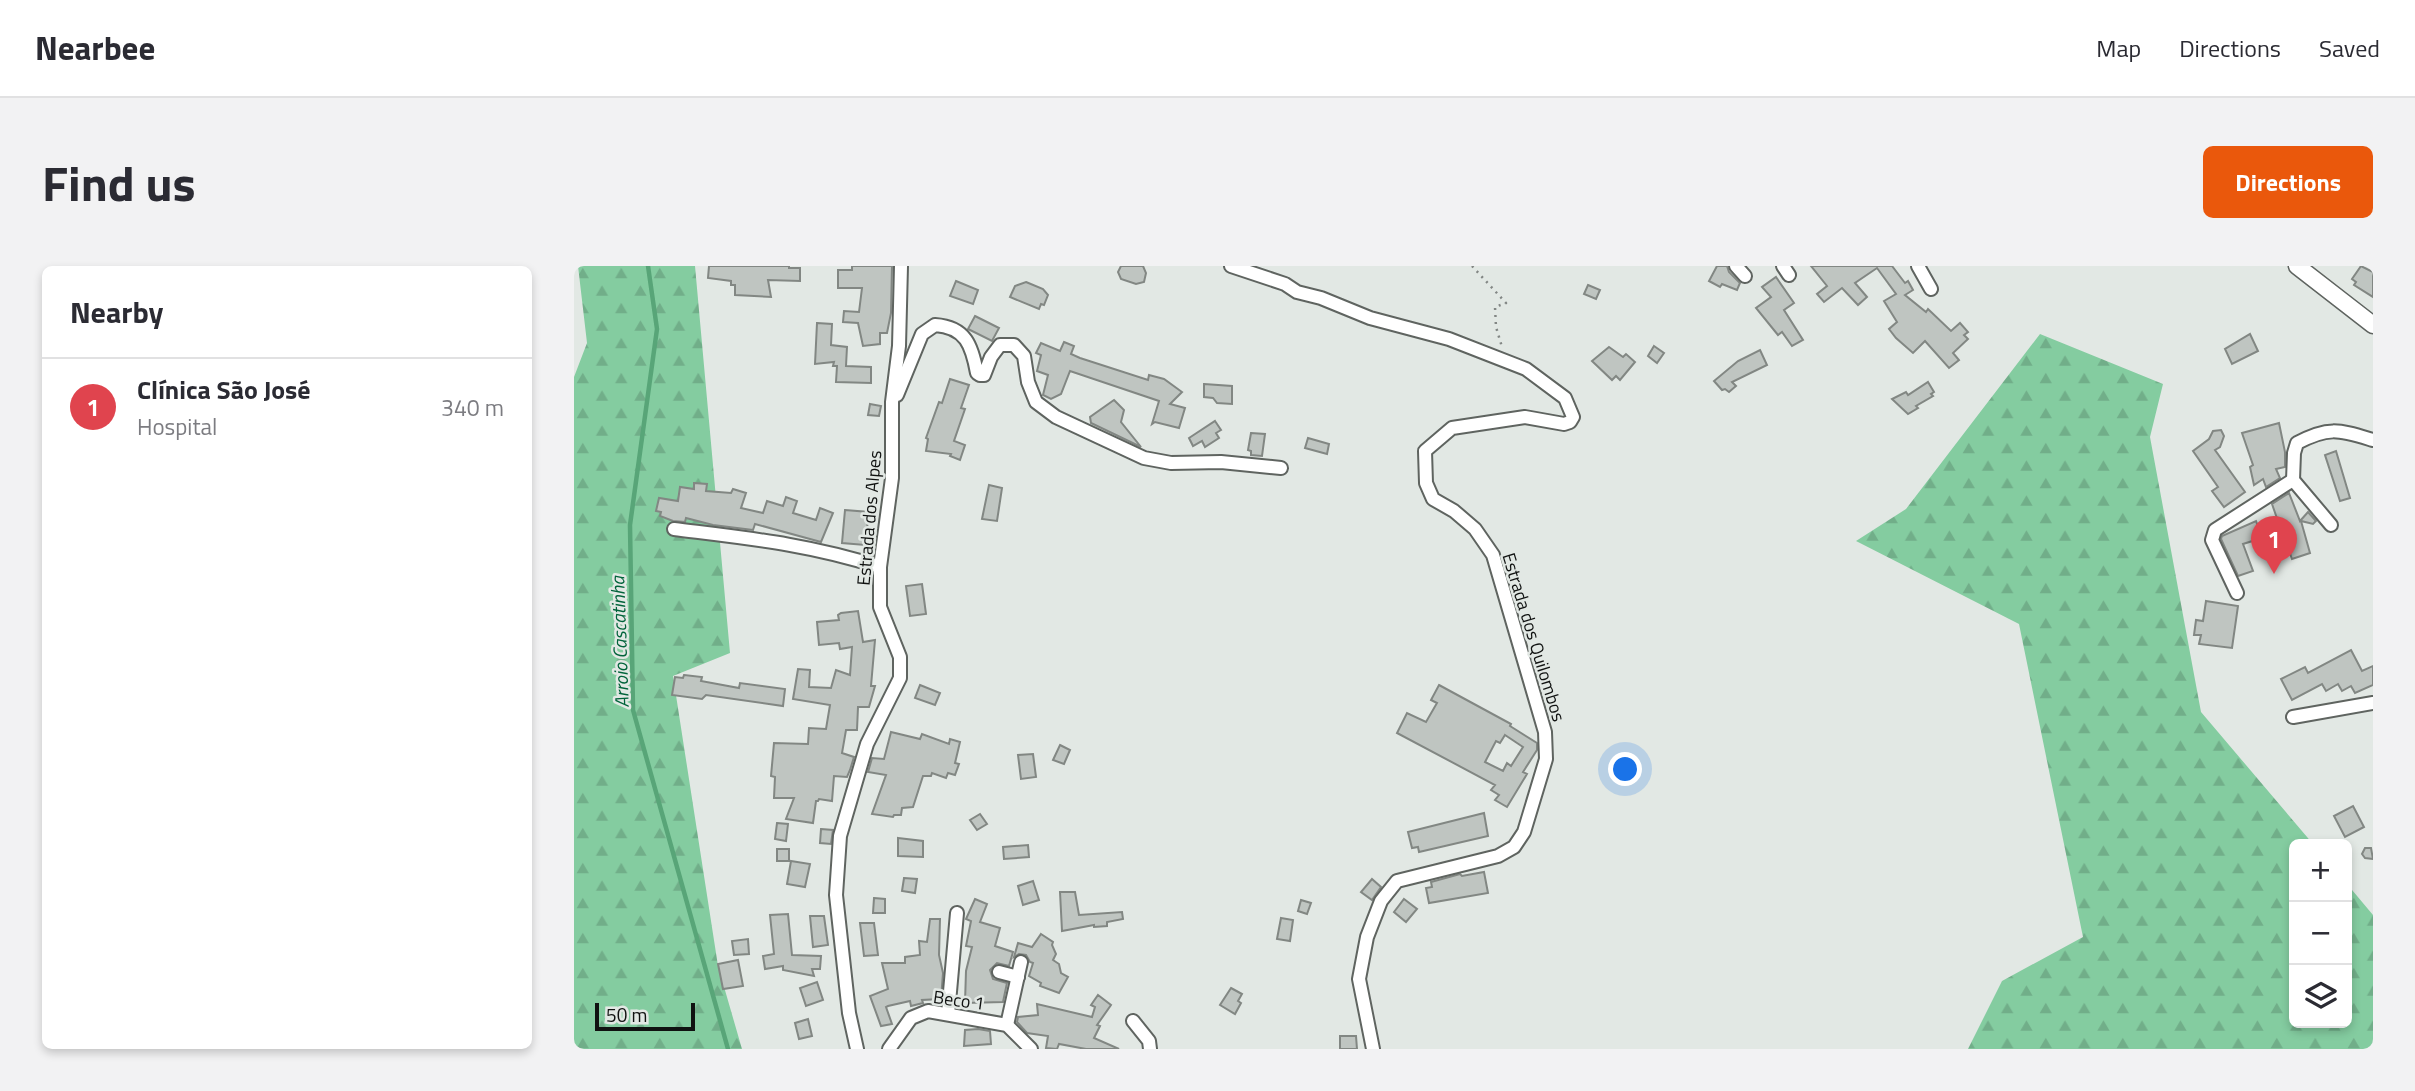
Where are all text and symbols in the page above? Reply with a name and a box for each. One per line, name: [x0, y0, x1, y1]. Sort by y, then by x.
text: Nearbee: [35, 23, 155, 73]
text: Map: [2096, 30, 2141, 66]
text: Directions: [2179, 30, 2281, 66]
text: Saved: [2319, 30, 2380, 66]
text: Find us: [42, 145, 196, 220]
button: Directions: [2203, 146, 2373, 218]
text: Nearby: [70, 289, 163, 335]
text: Clínica São José: [137, 370, 311, 409]
text: 1: [87, 390, 99, 425]
text: 340 m: [441, 390, 504, 425]
text: Hospital: [137, 409, 217, 444]
street label: Estrada dos Alpes: [850, 449, 888, 587]
pin: 1: [2251, 516, 2297, 574]
street label: Estrada dos Quilombos: [1495, 549, 1573, 725]
water label: Arroio Cascatinha: [602, 574, 636, 708]
your location: [1608, 752, 1642, 786]
map controls: [2289, 839, 2352, 1028]
button: +: [2289, 839, 2352, 902]
button: −: [2289, 902, 2352, 965]
button: layers: [2289, 965, 2352, 1028]
street label: Beco 1: [932, 983, 986, 1017]
scale bar: [595, 1000, 695, 1032]
text: 50 m: [606, 1000, 647, 1029]

